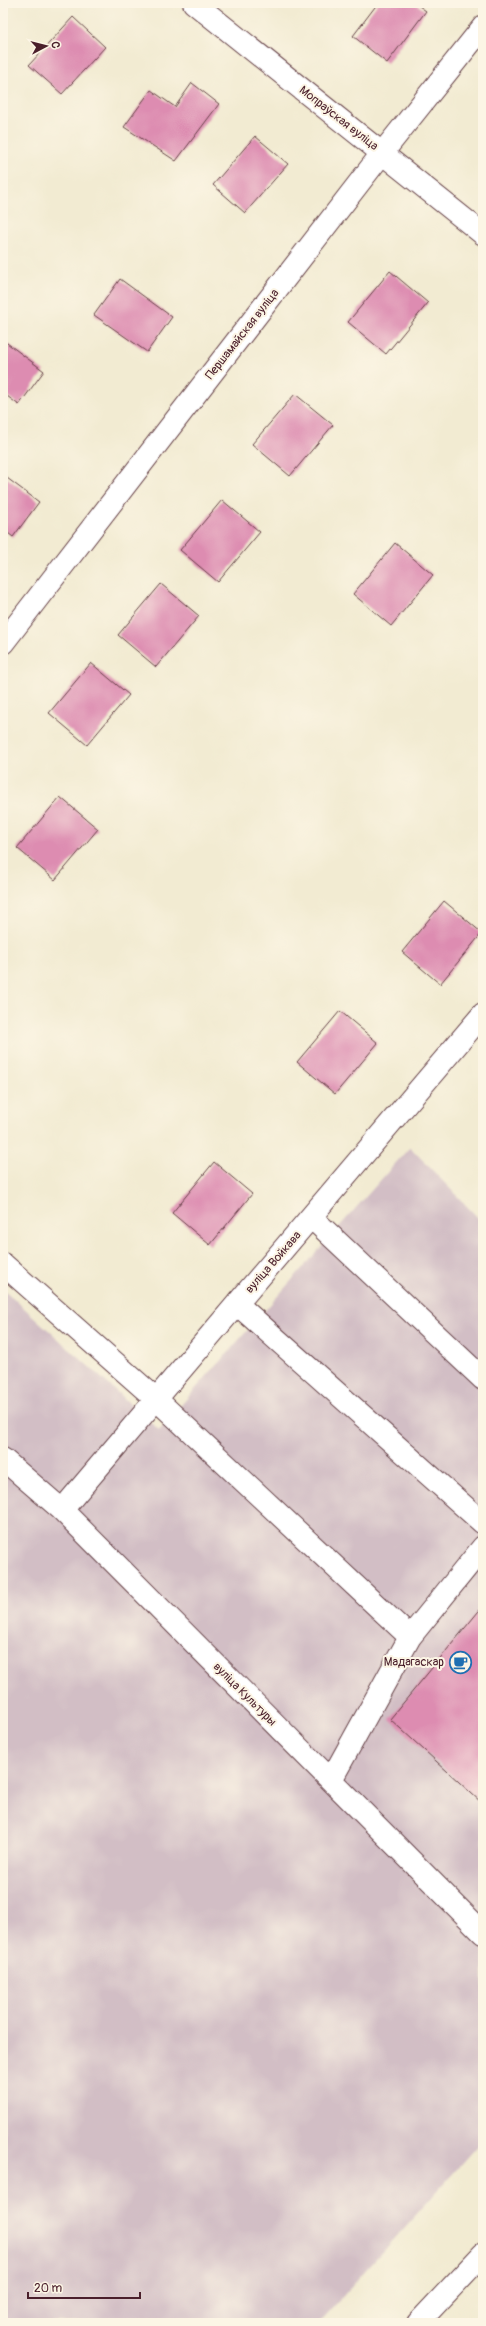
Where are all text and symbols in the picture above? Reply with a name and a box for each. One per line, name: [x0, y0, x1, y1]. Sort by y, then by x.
north arrow: [26, 26, 66, 66]
text: С: [49, 41, 62, 49]
street label: Мопраўская вуліца: [296, 83, 382, 154]
street label: Першамайская вуліца: [202, 286, 283, 383]
street label: вуліца Войкава: [242, 1228, 305, 1296]
cafe icon: Мадагаскар: [447, 1649, 473, 1675]
place label: Мадагаскар: [384, 1655, 444, 1670]
street label: вуліца Культуры: [210, 1660, 280, 1729]
scale bar: [28, 2274, 140, 2300]
text: 20 m: [34, 2281, 63, 2296]

